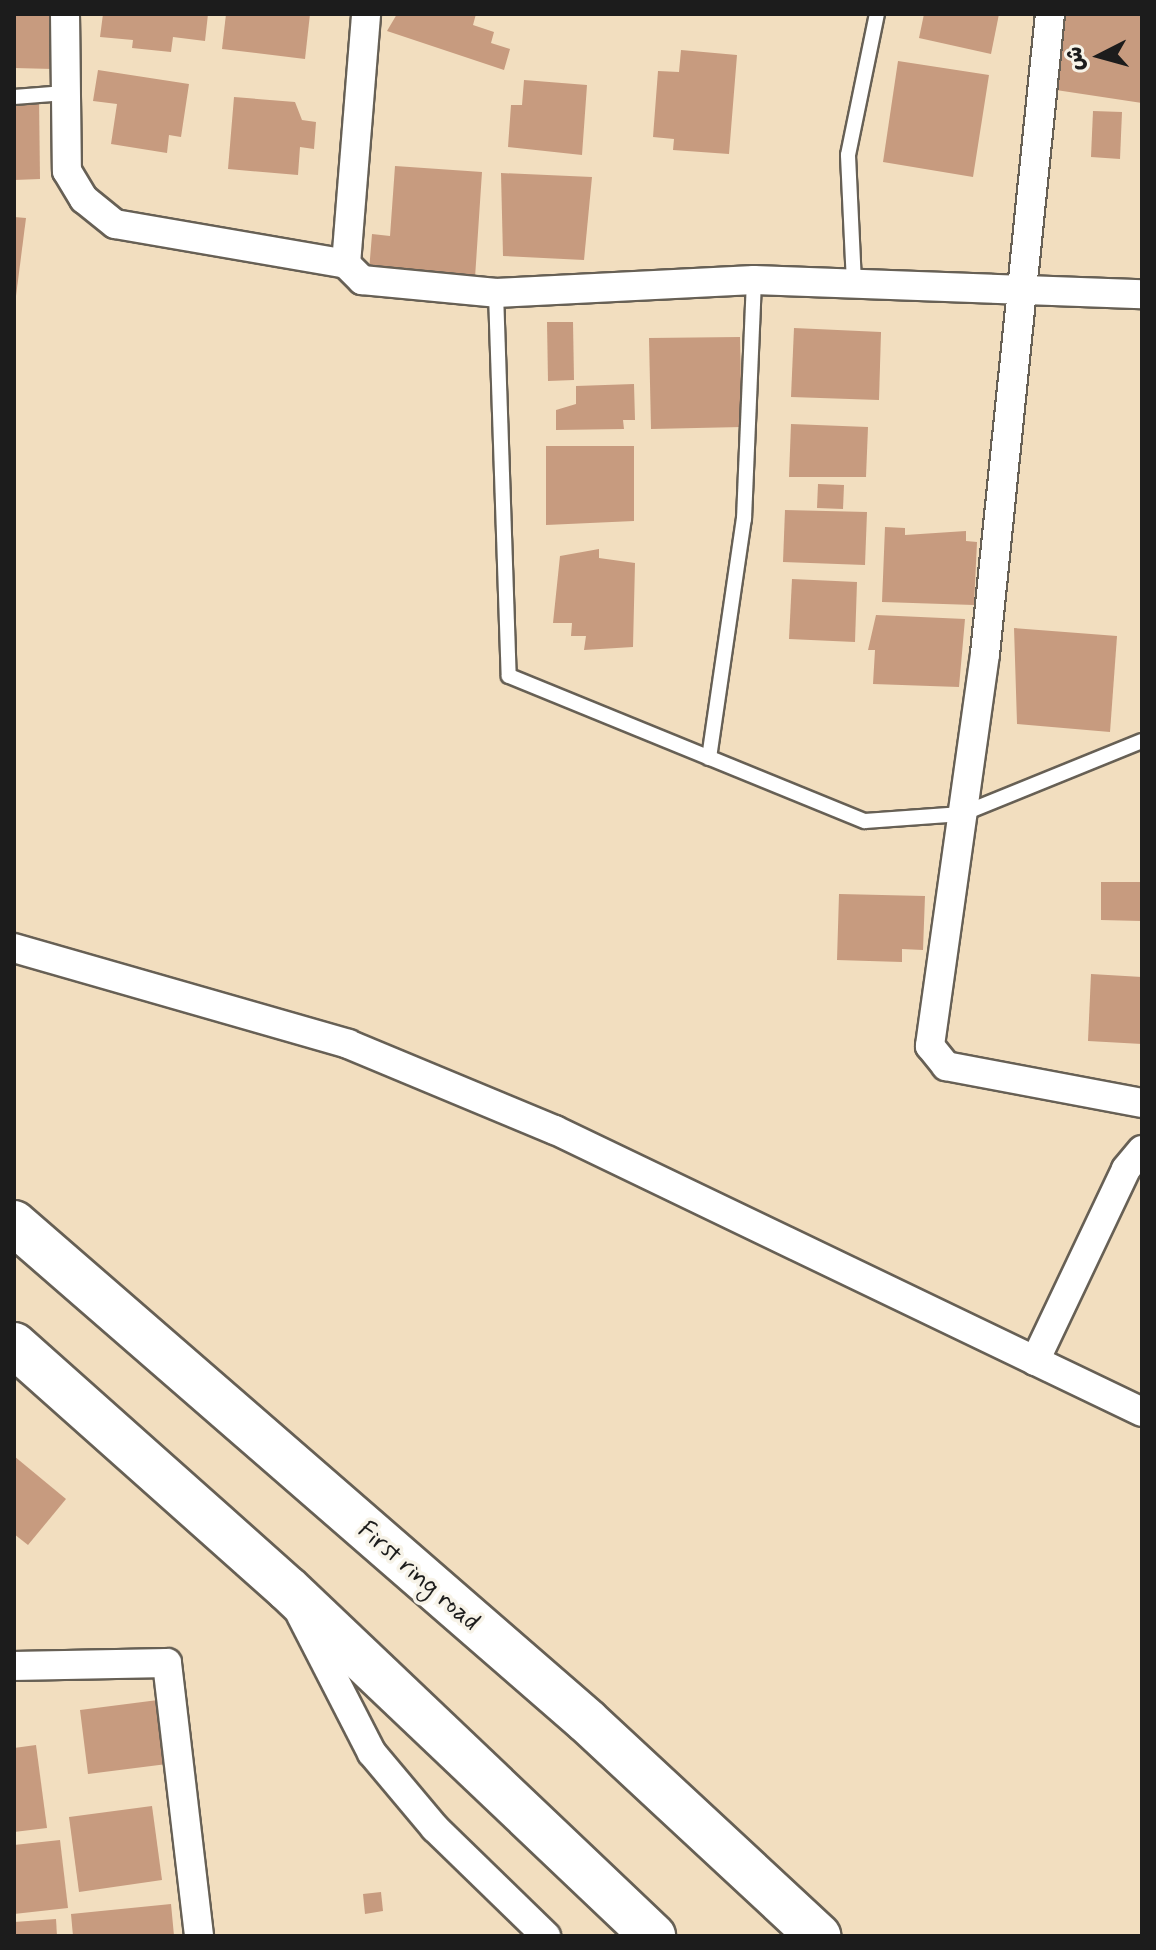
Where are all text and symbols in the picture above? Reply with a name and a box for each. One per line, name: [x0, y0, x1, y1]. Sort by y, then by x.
north arrow: [1060, 16, 1140, 96]
text: ش: [1061, 45, 1091, 72]
street label: First ring road: [351, 1516, 485, 1638]

